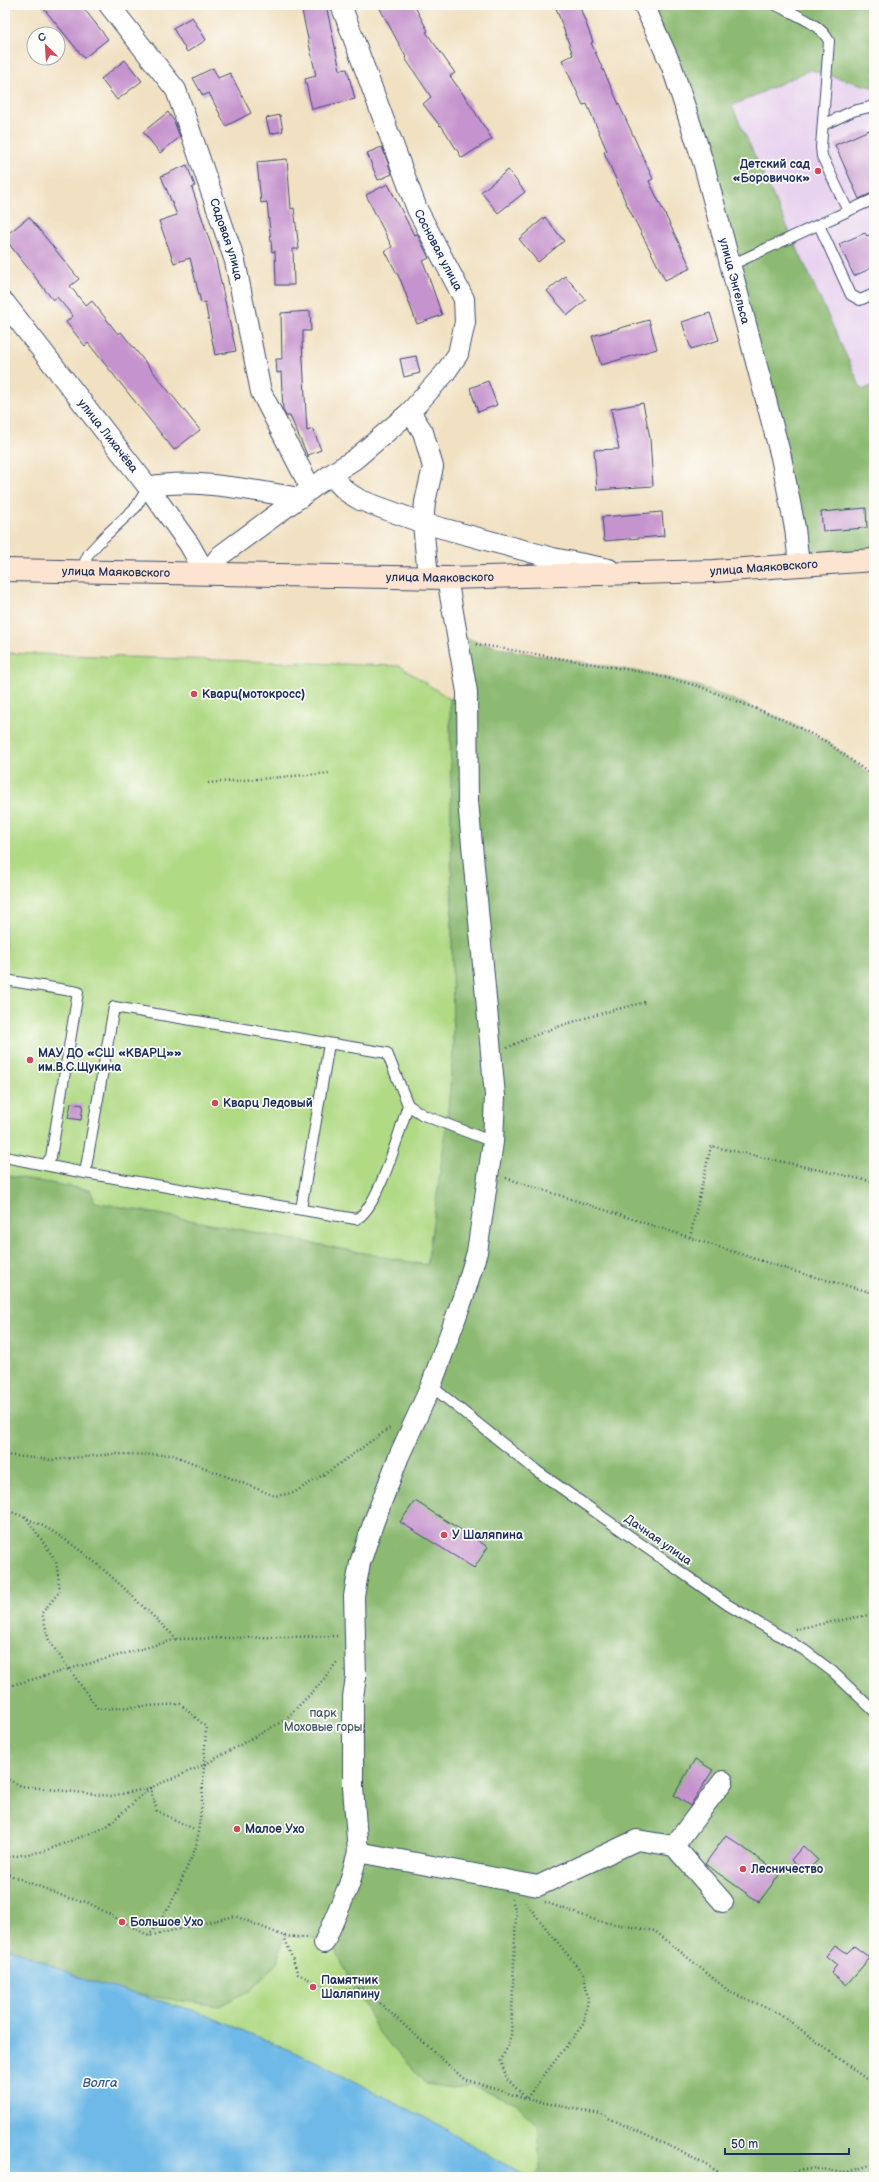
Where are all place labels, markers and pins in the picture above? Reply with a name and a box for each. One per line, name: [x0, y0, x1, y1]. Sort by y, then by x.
place label: Детский сад «Боровичок»: [733, 157, 811, 186]
marker: Детский сад «Боровичок»: [813, 166, 823, 176]
place label: Кварц(мотокросс): [202, 687, 305, 702]
marker: Кварц(мотокросс): [189, 689, 199, 699]
place label: МАУ ДО «СШ «КВАРЦ»» им.В.С.Щукина: [38, 1046, 182, 1075]
marker: МАУ ДО «СШ «КВАРЦ»» им.В.С.Щукина: [25, 1055, 35, 1065]
place label: Кварц Ледовый: [223, 1096, 313, 1111]
marker: Кварц Ледовый: [210, 1098, 220, 1108]
place label: У Шаляпина: [452, 1528, 524, 1543]
marker: У Шаляпина: [439, 1530, 449, 1540]
place label: Малое Ухо: [245, 1822, 305, 1837]
marker: Малое Ухо: [232, 1824, 242, 1834]
place label: Лесничество: [750, 1862, 824, 1877]
marker: Лесничество: [738, 1864, 748, 1874]
place label: Большое Ухо: [130, 1915, 204, 1930]
marker: Большое Ухо: [117, 1917, 127, 1927]
place label: Памятник Шаляпину: [321, 1973, 380, 2002]
marker: Памятник Шаляпину: [308, 1982, 318, 1992]

